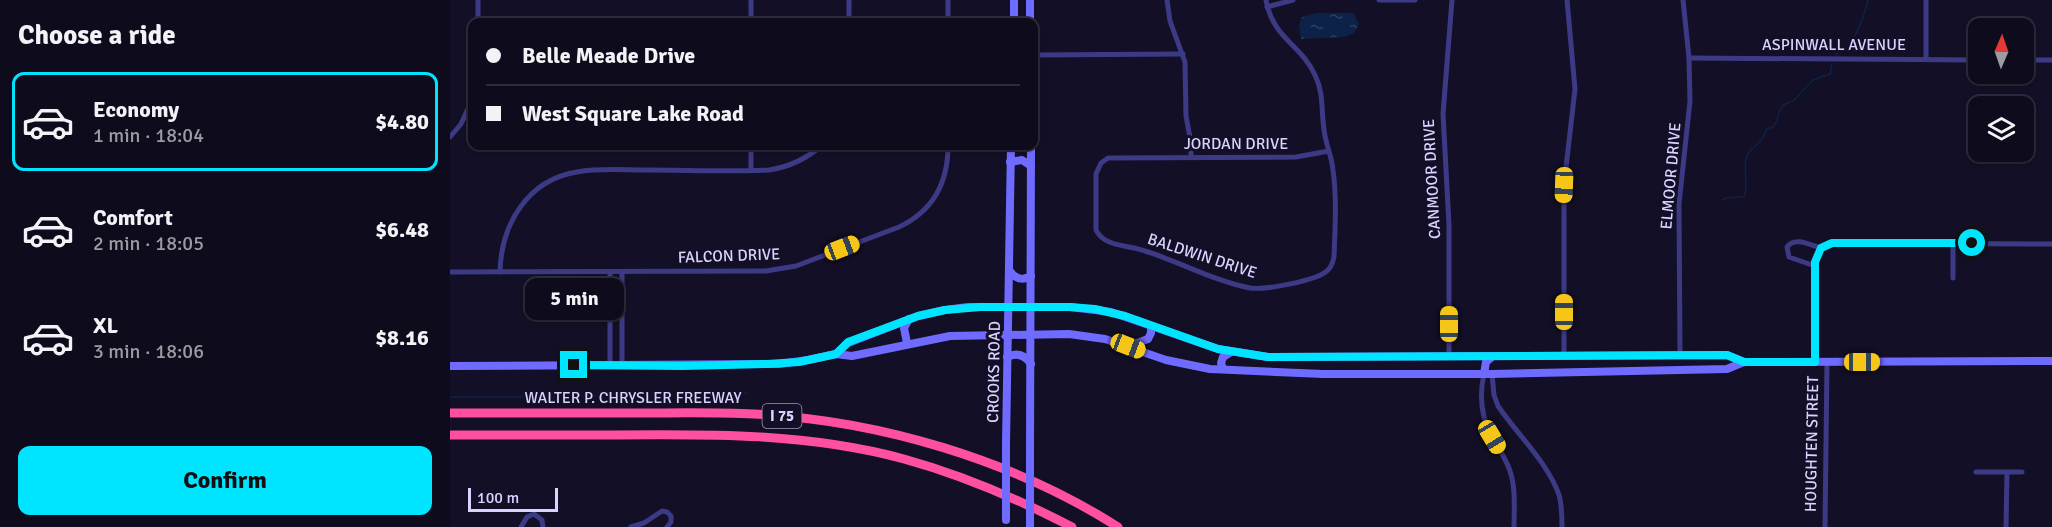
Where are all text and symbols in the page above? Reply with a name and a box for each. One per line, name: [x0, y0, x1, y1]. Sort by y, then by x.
north arrow: [1968, 18, 2034, 84]
map controls: [1968, 18, 2034, 162]
text: Choose a ride: [18, 19, 176, 52]
street label: ASPINWALL AVENUE: [1762, 35, 1906, 55]
text: Belle Meade Drive: [522, 42, 695, 69]
icon: car: [21, 95, 75, 149]
text: Economy: [93, 96, 179, 123]
button: layers: [1968, 96, 2034, 162]
text: West Square Lake Road: [522, 100, 744, 127]
text: $4.80: [375, 108, 429, 135]
street label: CANMOOR DRIVE: [1419, 118, 1445, 240]
street label: ELMOOR DRIVE: [1656, 122, 1686, 230]
text: 1 min · 18:04: [93, 123, 204, 148]
street label: JORDAN DRIVE: [1184, 134, 1288, 154]
car: [1554, 167, 1574, 203]
icon: car: [21, 203, 75, 257]
text: Comfort: [93, 204, 173, 231]
text: $6.48: [375, 216, 429, 243]
street label: BALDWIN DRIVE: [1145, 229, 1259, 283]
route start: [1958, 229, 1985, 256]
text: 2 min · 18:05: [93, 231, 204, 256]
car: [822, 233, 862, 263]
street label: FALCON DRIVE: [677, 244, 781, 268]
callout: 5 min: [524, 278, 624, 320]
text: 5 min: [550, 286, 599, 311]
car: [1555, 294, 1573, 330]
car: [1440, 306, 1458, 342]
icon: car: [21, 311, 75, 365]
text: XL: [93, 312, 118, 339]
street label: CROOKS ROAD: [983, 321, 1005, 423]
text: $8.16: [375, 324, 429, 351]
car: [1108, 331, 1148, 361]
text: 3 min · 18:06: [93, 339, 204, 364]
route end: [560, 351, 587, 378]
car: [1844, 353, 1880, 371]
street label: HOUGHTEN STREET: [1801, 376, 1823, 512]
street label: WALTER P. CHRYSLER FREEWAY: [524, 388, 742, 408]
road number: I 75: [762, 404, 802, 428]
car: [1475, 417, 1509, 457]
button: Confirm: [18, 446, 432, 515]
scale bar: [468, 485, 558, 512]
text: 100 m: [477, 488, 519, 508]

